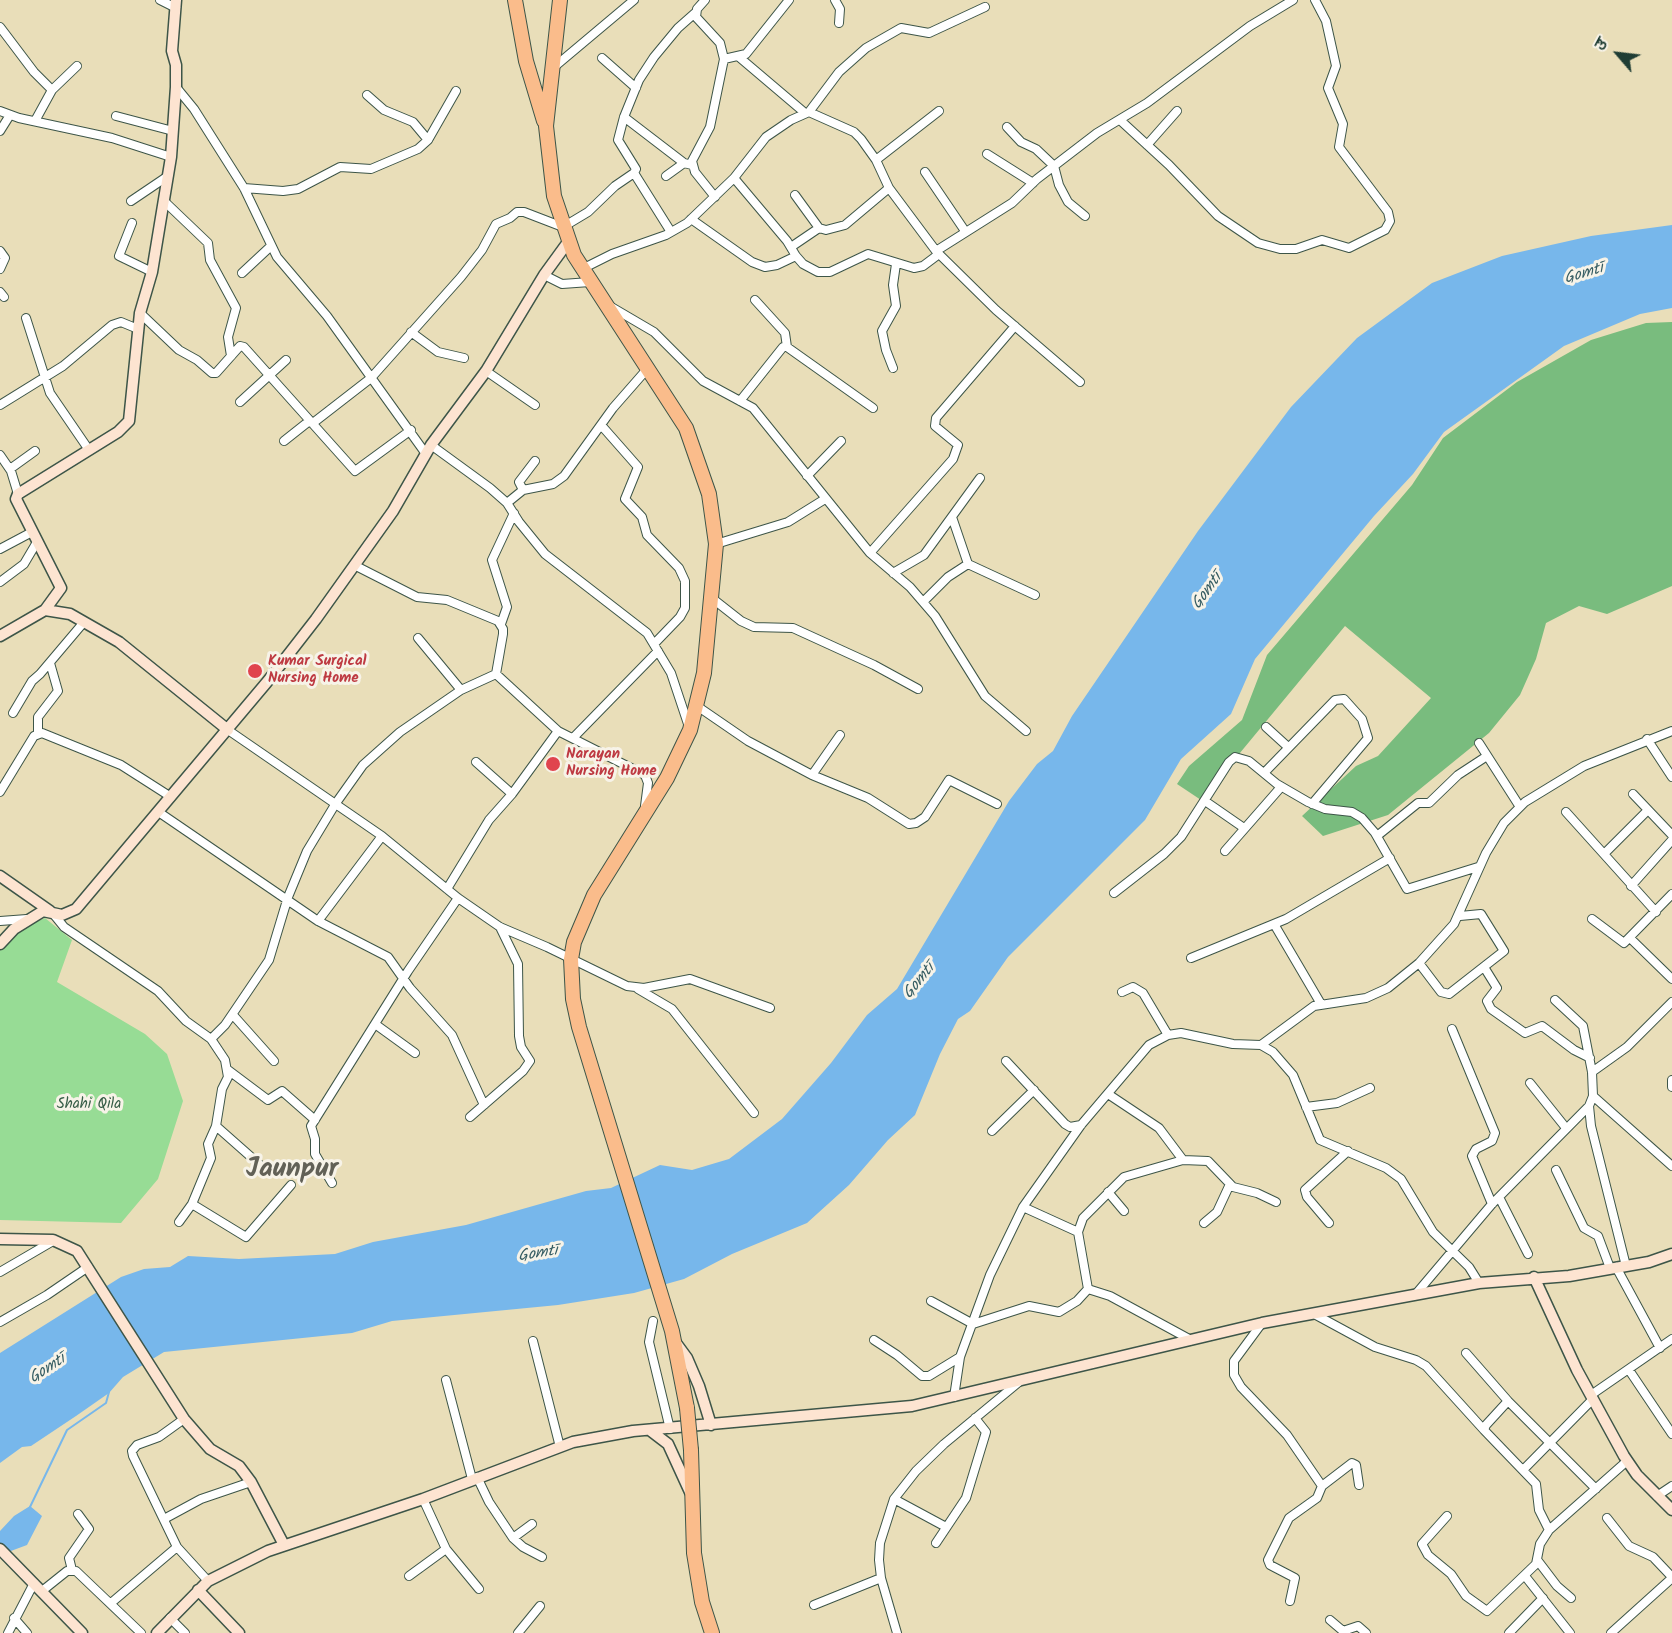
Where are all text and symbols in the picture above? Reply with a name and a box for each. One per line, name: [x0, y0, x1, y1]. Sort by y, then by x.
north arrow: [1588, 24, 1648, 84]
text: उ: [1588, 35, 1615, 56]
water label: Gomtī: [1562, 260, 1606, 290]
water label: Gomtī: [1189, 570, 1227, 614]
place label: Kumar Surgical Nursing Home: [268, 653, 367, 688]
marker: Kumar Surgical Nursing Home: [246, 662, 264, 680]
place label: Narayan Nursing Home: [566, 746, 657, 781]
marker: Narayan Nursing Home: [544, 755, 562, 773]
water label: Gomtī: [900, 961, 940, 1003]
park label: Shahi Qila: [57, 1096, 121, 1114]
district label: Jaunpur: [246, 1155, 338, 1187]
water label: Gomtī: [517, 1242, 559, 1268]
water label: Gomtī: [26, 1351, 70, 1389]

